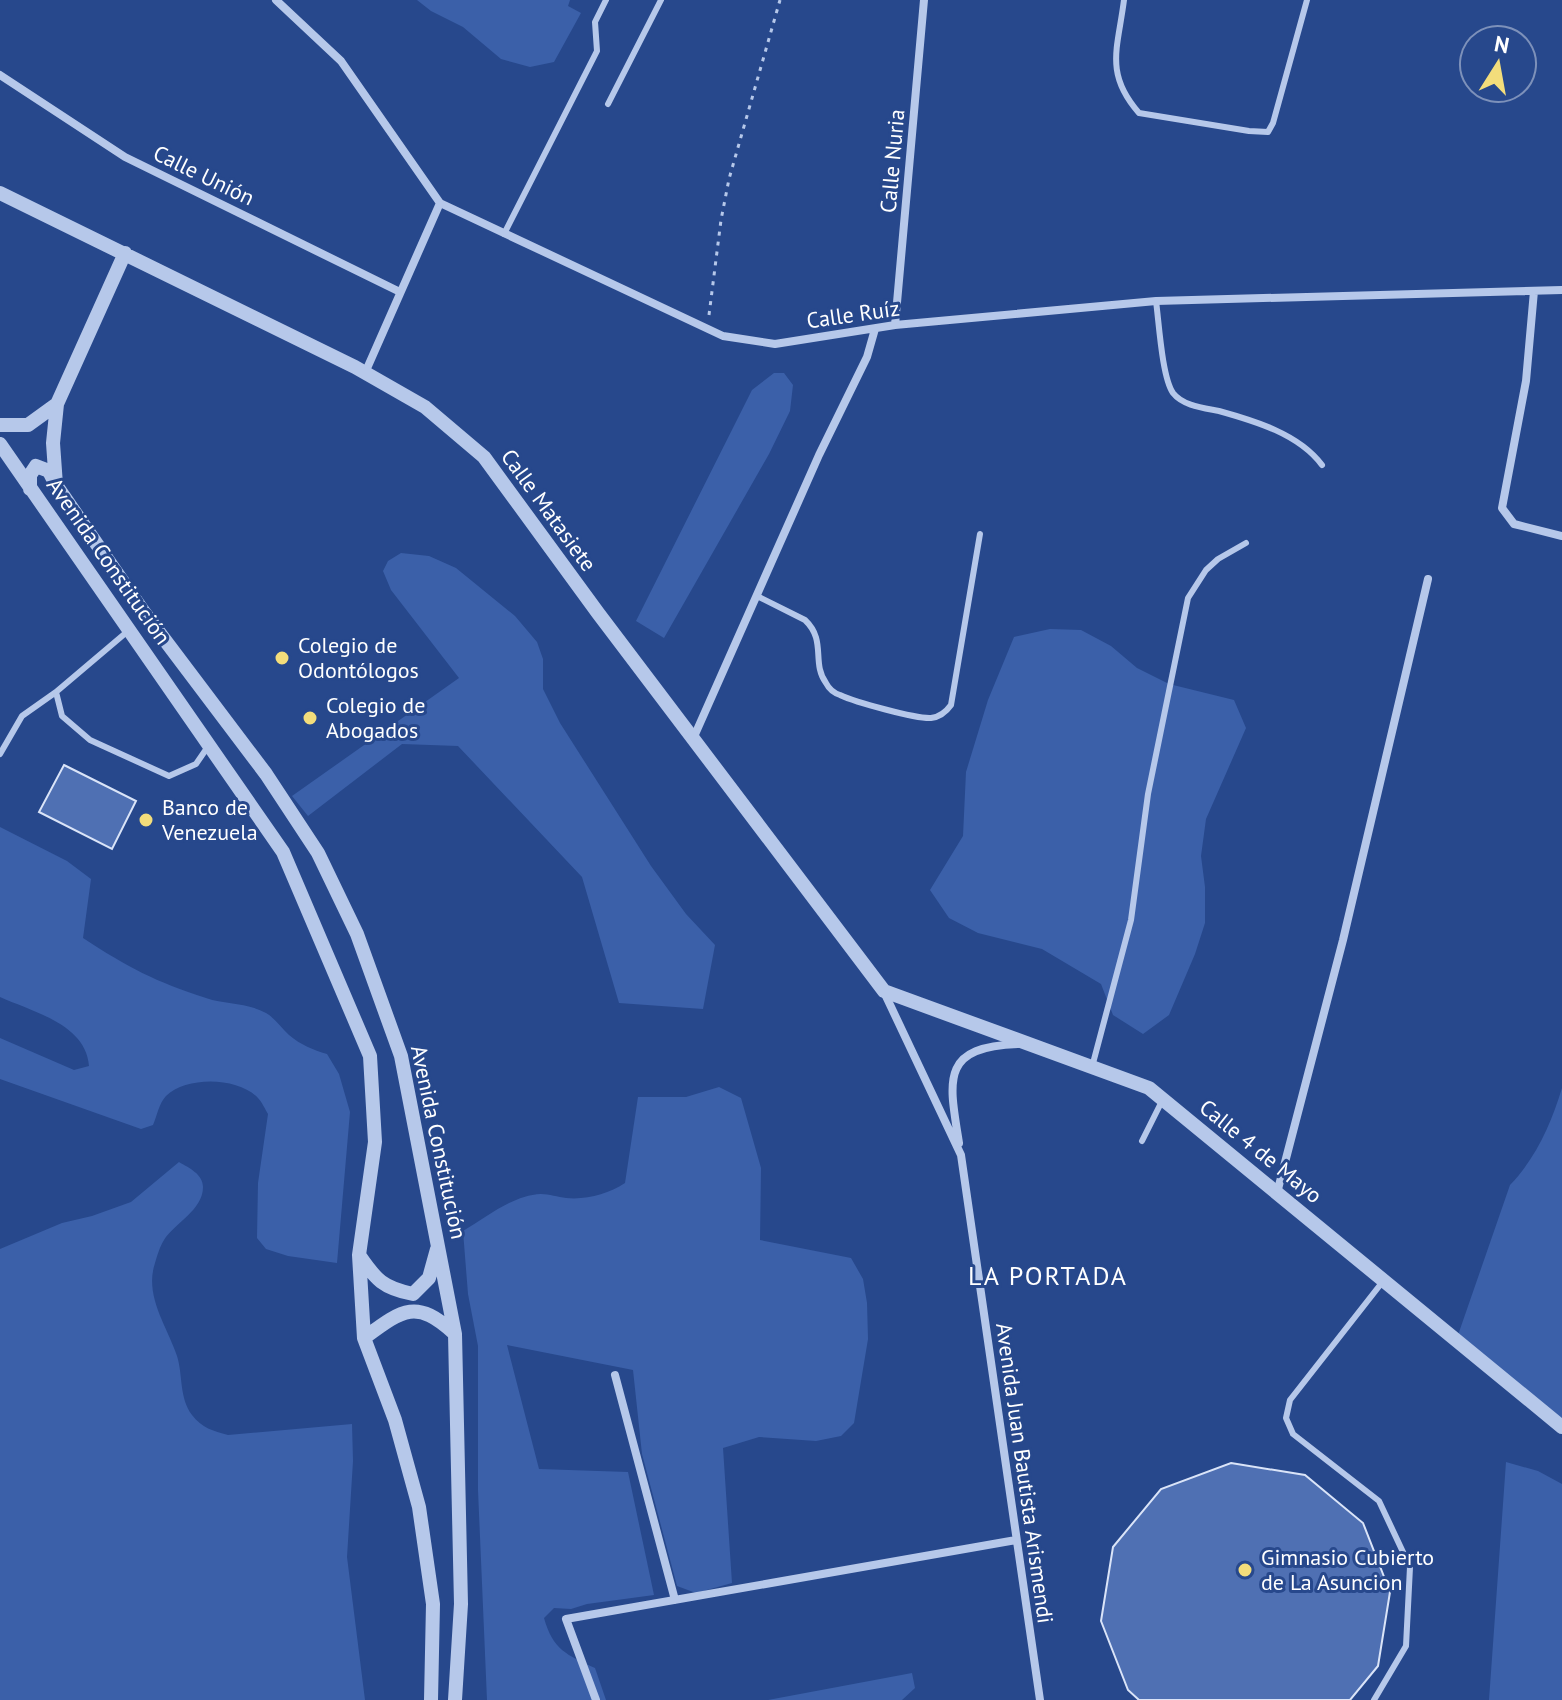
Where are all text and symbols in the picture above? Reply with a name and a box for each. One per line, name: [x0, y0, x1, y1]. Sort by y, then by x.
north arrow: [1458, 24, 1538, 104]
text: N: [1492, 29, 1512, 59]
street label: Calle Nuria: [874, 108, 910, 214]
street label: Calle Unión: [149, 139, 259, 211]
street label: Calle Ruíz: [805, 294, 901, 334]
street label: Calle Matasiete: [495, 443, 603, 577]
street label: Avenida Constitución: [41, 472, 177, 650]
place label: Colegio de Odontólogos: [298, 631, 419, 684]
marker: Colegio de Odontólogos: [273, 649, 291, 667]
place label: Colegio de Abogados: [326, 691, 425, 744]
marker: Colegio de Abogados: [301, 709, 319, 727]
place label: Banco de Venezuela: [161, 793, 258, 846]
marker: Banco de Venezuela: [137, 811, 155, 829]
street label: Avenida Constitución: [405, 1043, 473, 1241]
street label: Calle 4 de Mayo: [1194, 1093, 1328, 1209]
district label: LA PORTADA: [968, 1259, 1128, 1292]
street label: Avenida Juan Bautista Arismendi: [990, 1321, 1060, 1625]
place label: Gimnasio Cubierto de La Asuncion: [1261, 1543, 1434, 1596]
marker: Gimnasio Cubierto de La Asuncion: [1236, 1561, 1254, 1579]

